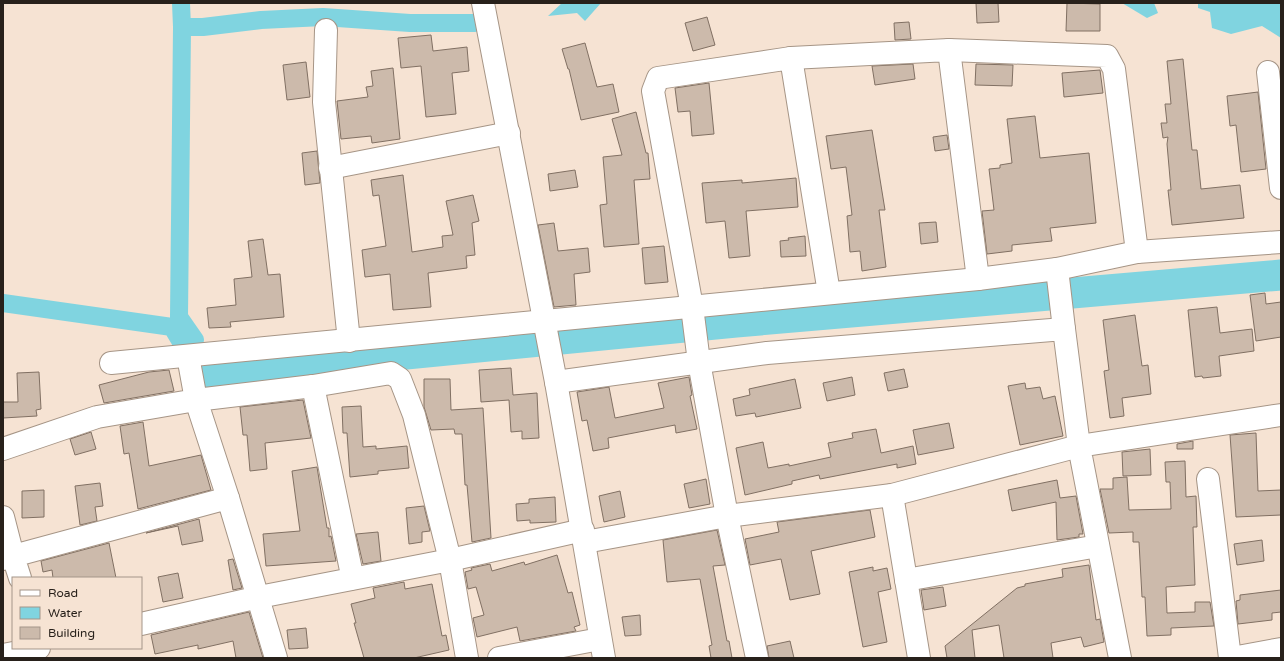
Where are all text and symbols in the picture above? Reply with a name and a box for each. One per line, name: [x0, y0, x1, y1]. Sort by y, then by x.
legend: [12, 577, 142, 649]
text: Road: [48, 586, 78, 600]
text: Water: [48, 606, 83, 620]
text: Building: [48, 626, 95, 640]

